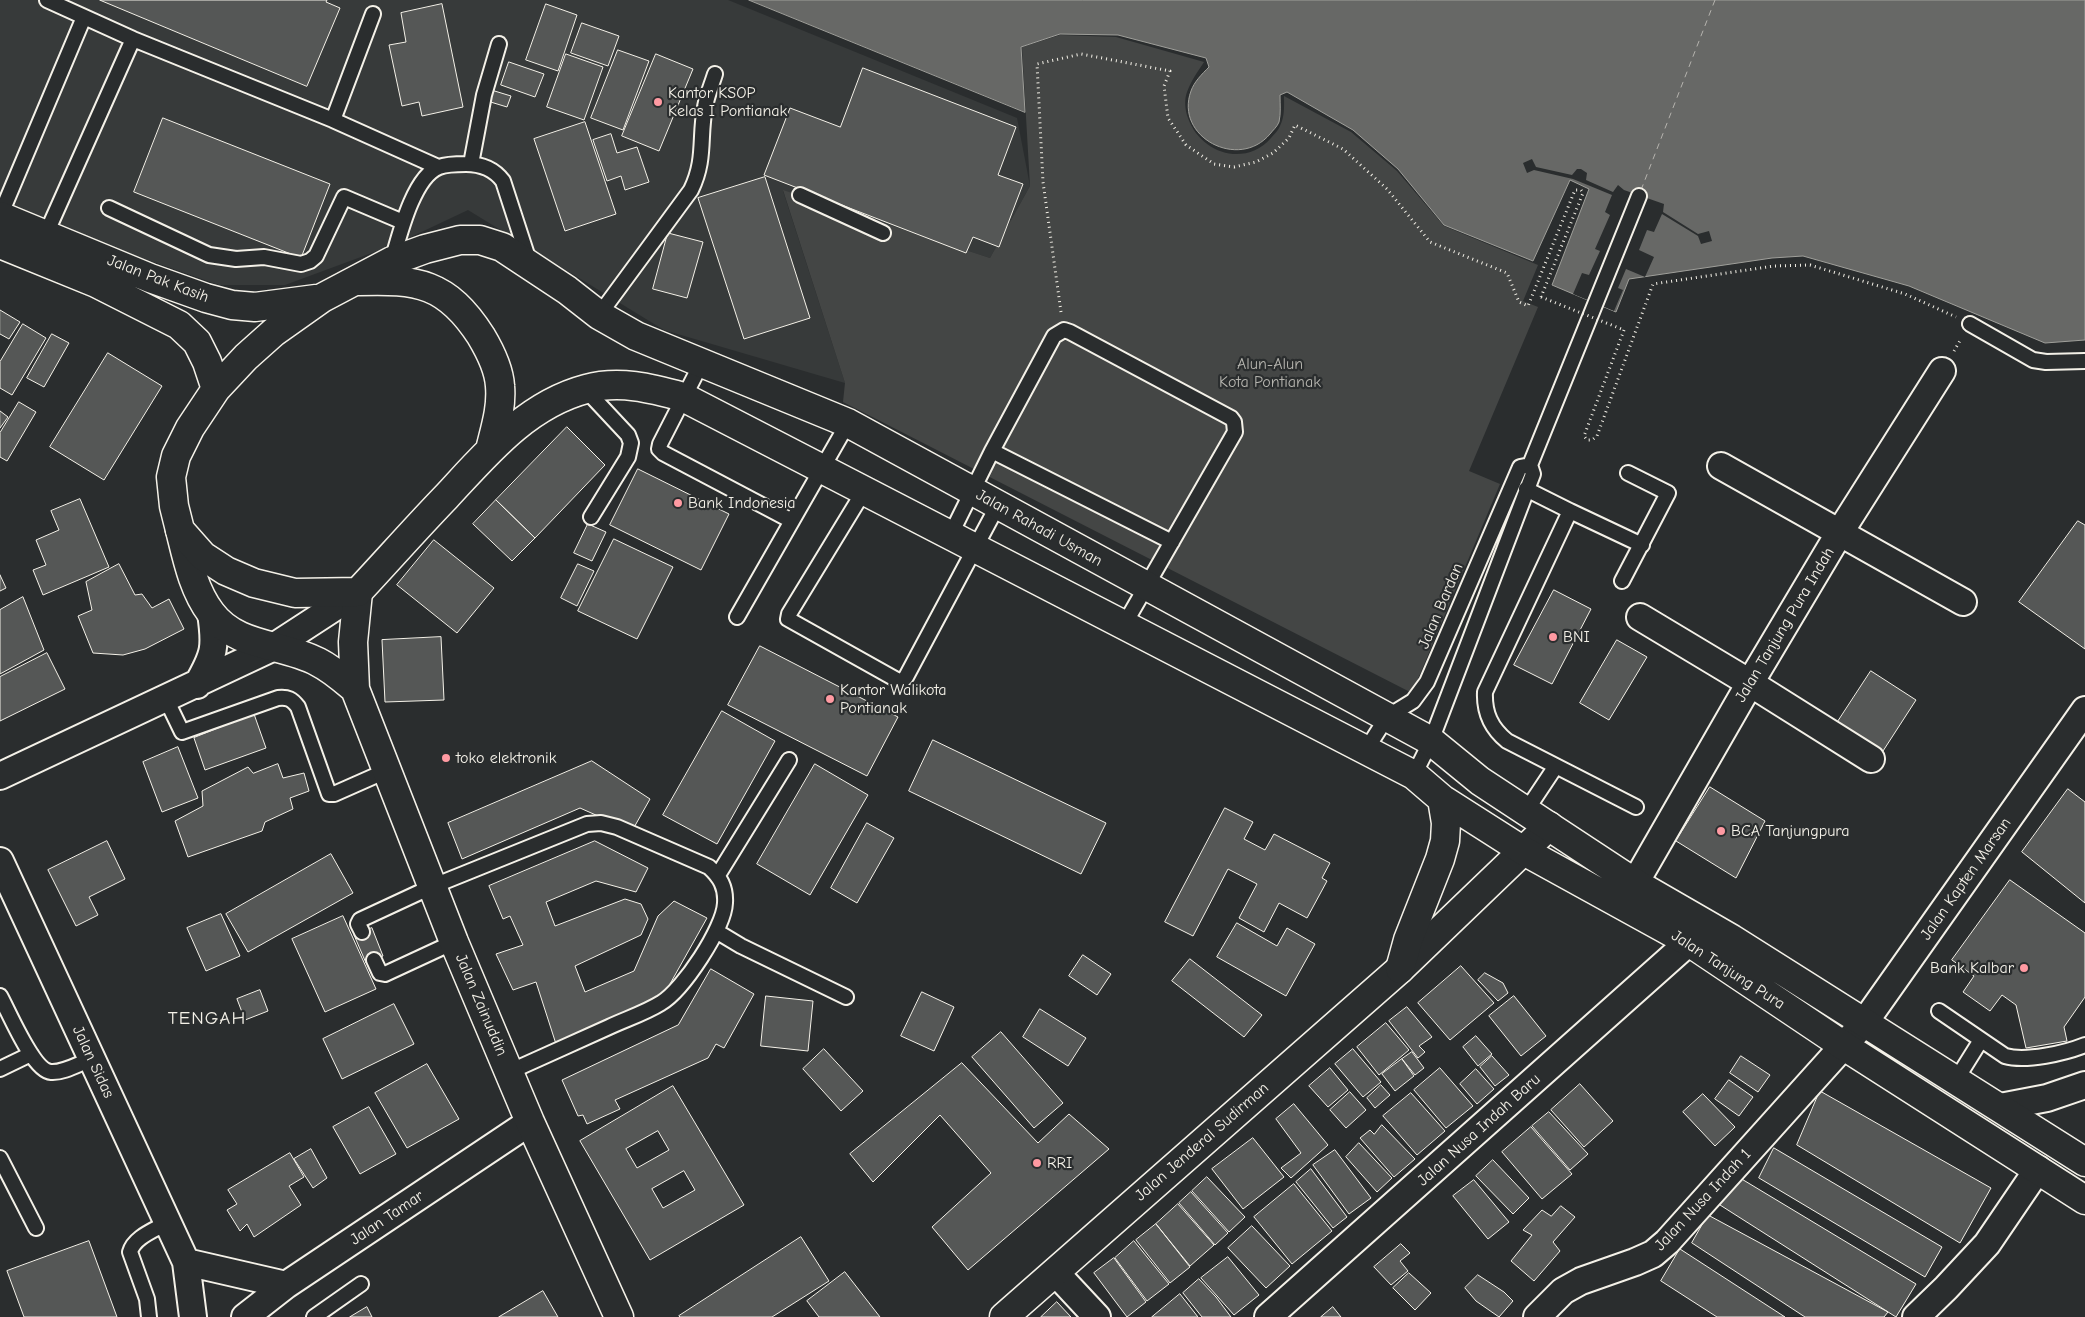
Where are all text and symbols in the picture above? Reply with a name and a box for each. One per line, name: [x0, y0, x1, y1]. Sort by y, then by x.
place label: Kantor KSOP Kelas I Pontianak: [668, 83, 787, 121]
marker: Kantor KSOP Kelas I Pontianak: [652, 96, 664, 108]
street label: Jalan Pak Kasih: [105, 251, 211, 307]
park label: Alun-Alun Kota Pontianak: [1219, 354, 1321, 392]
street label: Jalan Rahadi Usman: [972, 485, 1106, 571]
place label: Bank Indonesia: [688, 493, 796, 513]
marker: Bank Indonesia: [672, 497, 684, 509]
street label: Jalan Tanjung Pura Indah: [1731, 544, 1839, 706]
street label: Jalan Bardan: [1414, 560, 1468, 652]
place label: BNI: [1563, 627, 1590, 647]
marker: BNI: [1547, 631, 1559, 643]
place label: Kantor Walikota Pontianak: [840, 680, 947, 718]
marker: Kantor Walikota Pontianak: [824, 693, 836, 705]
place label: toko elektronik: [456, 748, 556, 768]
marker: toko elektronik: [440, 752, 452, 764]
street label: Jalan Kapten Marsan: [1917, 814, 2015, 944]
place label: BCA Tanjungpura: [1731, 821, 1850, 841]
marker: BCA Tanjungpura: [1715, 825, 1727, 837]
street label: Jalan Tanjung Pura: [1668, 926, 1788, 1014]
street label: Jalan Zainuddin: [451, 951, 511, 1059]
place label: Bank Kalbar: [1930, 958, 2014, 978]
marker: Bank Kalbar: [2018, 962, 2030, 974]
district label: TENGAH: [167, 1008, 247, 1030]
street label: Jalan Sidas: [68, 1023, 118, 1101]
street label: Jalan Nusa Indah Baru: [1414, 1070, 1544, 1190]
street label: Jalan Jenderal Sudirman: [1131, 1079, 1273, 1205]
street label: Jalan Nusa Indah 1: [1651, 1145, 1755, 1255]
place label: RRI: [1047, 1153, 1072, 1173]
marker: RRI: [1031, 1157, 1043, 1169]
street label: Jalan Tamar: [347, 1186, 427, 1250]

